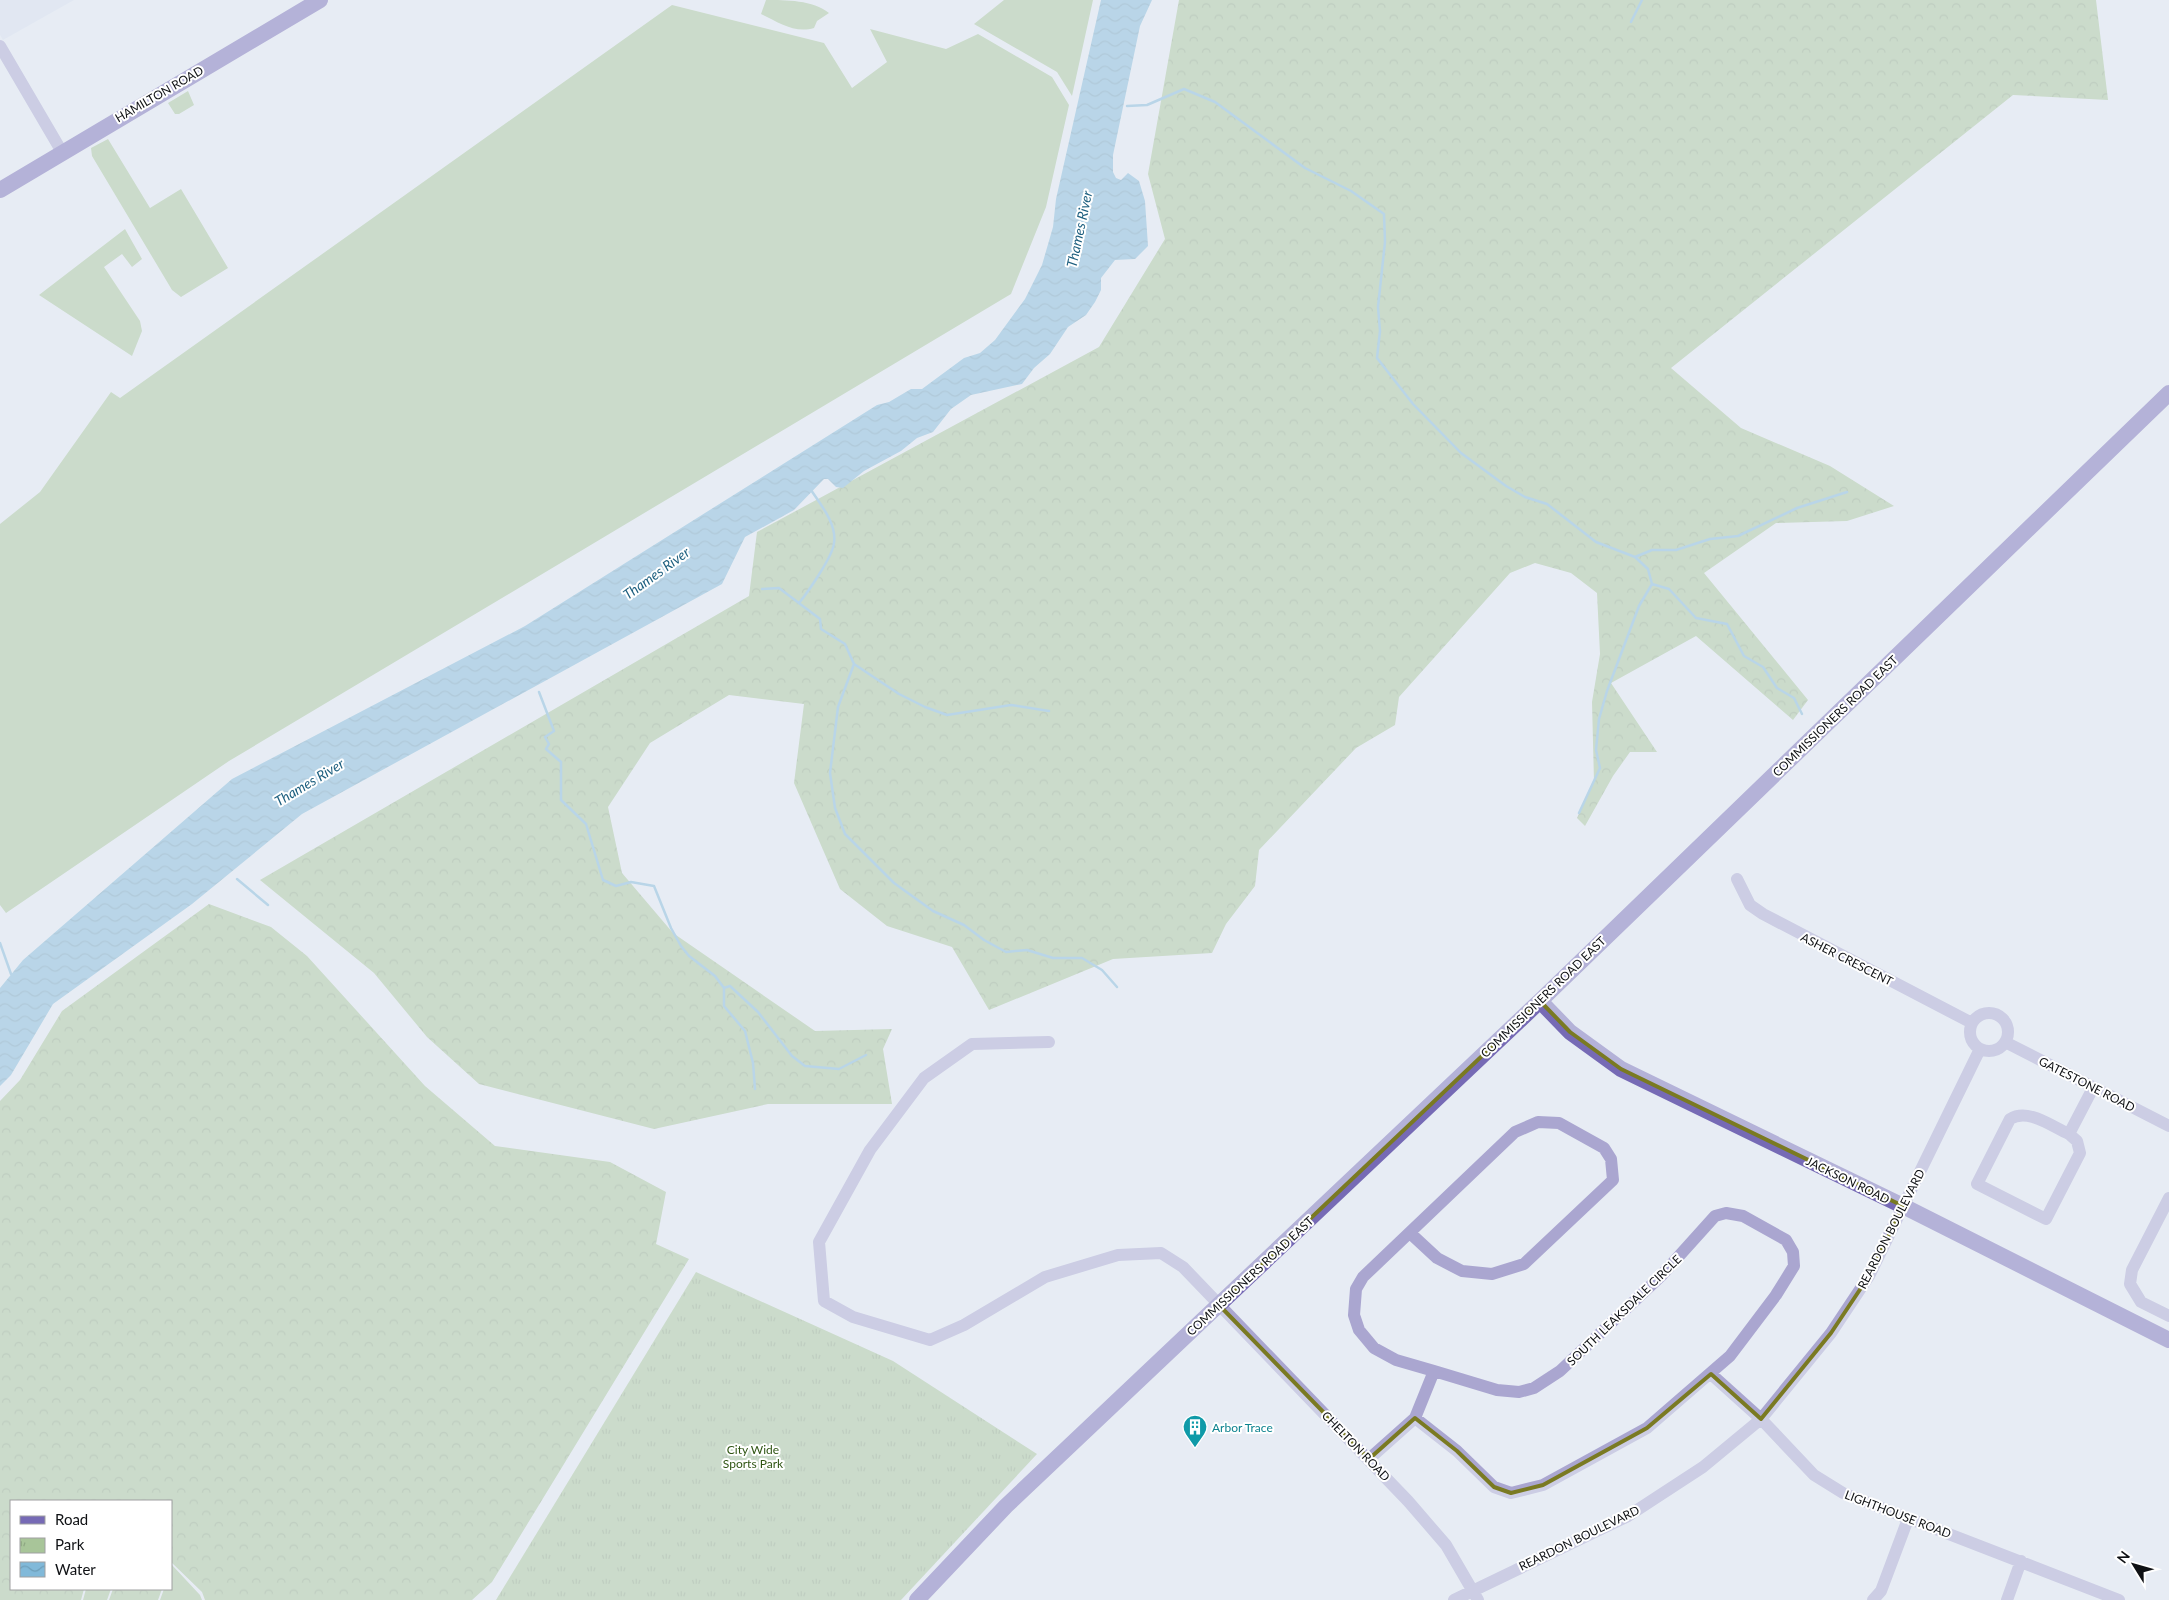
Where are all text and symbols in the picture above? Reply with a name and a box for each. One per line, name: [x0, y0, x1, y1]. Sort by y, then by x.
street label: HAMILTON ROAD: [112, 63, 206, 125]
water label: Thames River: [1063, 189, 1095, 269]
water label: Thames River: [619, 543, 693, 603]
street label: COMMISSIONERS ROAD EAST: [1769, 652, 1901, 780]
water label: Thames River: [271, 755, 347, 809]
street label: ASHER CRESCENT: [1798, 929, 1896, 989]
street label: COMMISSIONERS ROAD EAST: [1477, 933, 1609, 1061]
street label: GATESTONE ROAD: [2036, 1053, 2138, 1115]
street label: JACKSON ROAD: [1804, 1153, 1892, 1207]
street label: REARDON BOULEVARD: [1854, 1167, 1928, 1291]
street label: COMMISSIONERS ROAD EAST: [1183, 1213, 1317, 1339]
street label: SOUTH LEAKSDALE CIRCLE: [1564, 1251, 1684, 1369]
street label: CHELTON ROAD: [1319, 1408, 1393, 1484]
building icon: Arbor Trace: [1182, 1414, 1208, 1448]
place label: Arbor Trace: [1212, 1420, 1273, 1435]
park label: City Wide Sports Park: [723, 1442, 784, 1471]
street label: LIGHTHOUSE ROAD: [1843, 1487, 1953, 1541]
legend: [10, 1500, 172, 1590]
street label: REARDON BOULEVARD: [1516, 1502, 1642, 1574]
text: Road: [55, 1510, 88, 1528]
text: Park: [55, 1535, 85, 1553]
north arrow: [2109, 1540, 2159, 1590]
text: N: [2113, 1547, 2133, 1566]
text: Water: [55, 1560, 96, 1578]

